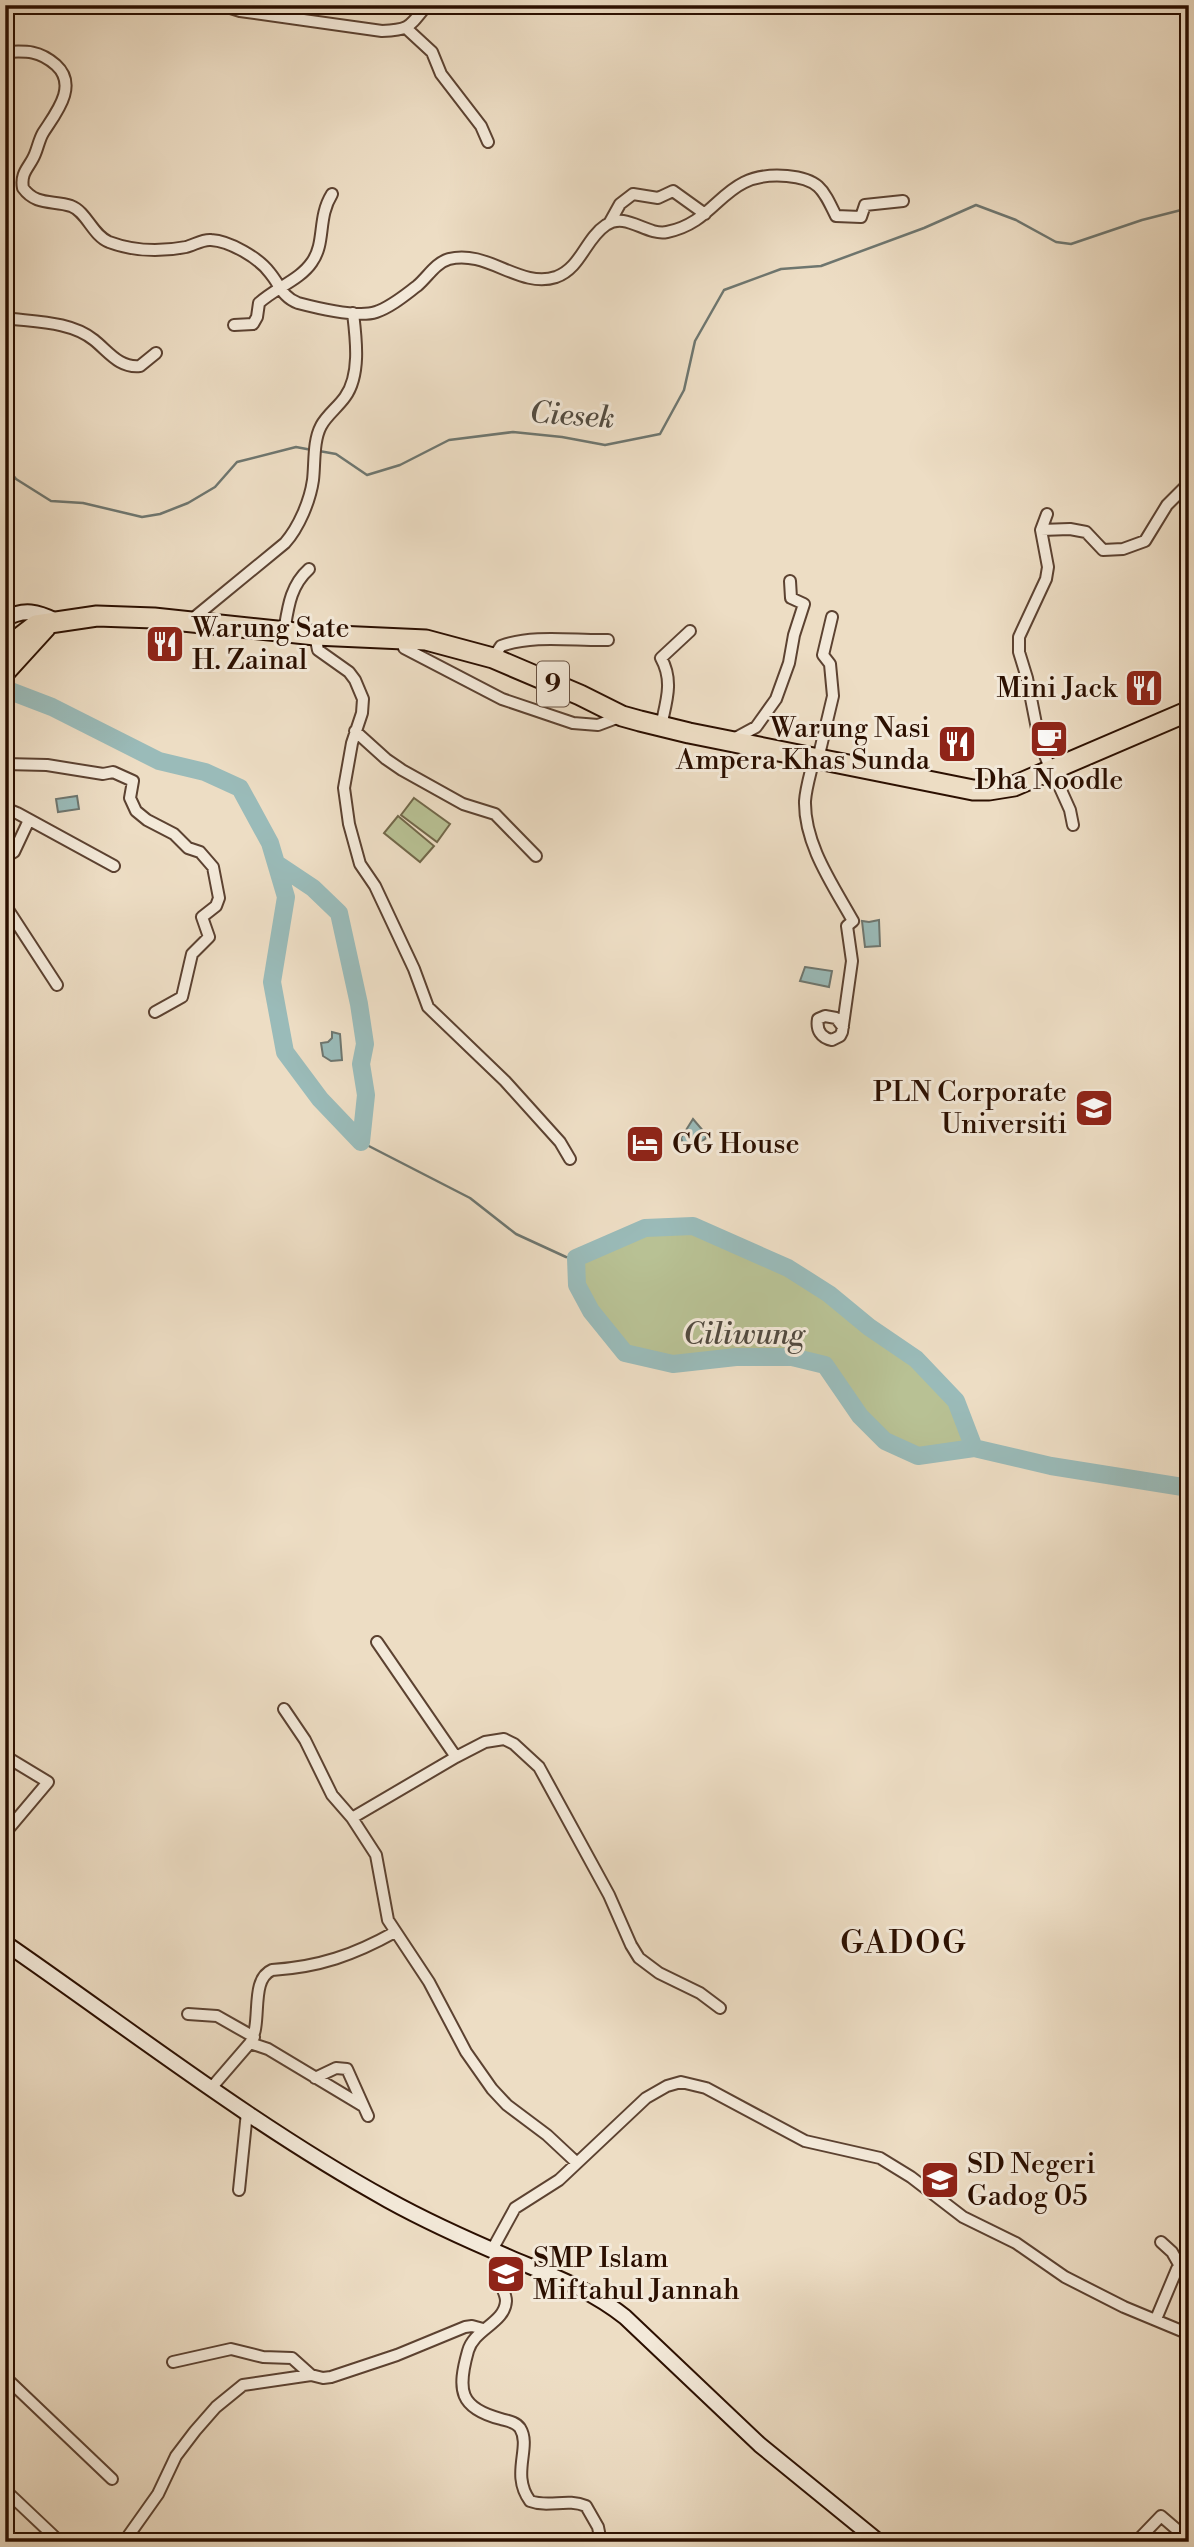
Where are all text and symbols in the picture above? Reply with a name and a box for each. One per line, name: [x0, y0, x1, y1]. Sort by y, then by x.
water label: Ciesek: [528, 394, 616, 438]
place label: Warung Sate H. Zainal: [191, 611, 350, 678]
restaurant icon: Warung Sate H. Zainal: [144, 623, 186, 665]
road number: 9: [537, 662, 569, 706]
restaurant icon: Mini Jack: [1123, 667, 1165, 709]
place label: Mini Jack: [997, 671, 1118, 706]
place label: Warung Nasi Ampera Khas Sunda: [675, 711, 931, 778]
cafe icon: Dha Noodle: [1028, 718, 1070, 760]
restaurant icon: Warung Nasi Ampera Khas Sunda: [936, 723, 978, 765]
place label: Dha Noodle: [975, 763, 1123, 798]
place label: PLN Corporate Universiti: [873, 1075, 1067, 1142]
school or university icon: PLN Corporate Universiti: [1073, 1087, 1115, 1129]
hotel icon: GG House: [624, 1123, 666, 1165]
place label: GG House: [672, 1127, 800, 1162]
water label: Ciliwung: [683, 1316, 806, 1354]
district label: GADOG: [840, 1923, 968, 1963]
place label: SD Negeri Gadog 05: [967, 2147, 1095, 2214]
school or university icon: SD Negeri Gadog 05: [919, 2159, 961, 2201]
place label: SMP Islam Miftahul Jannah: [533, 2241, 740, 2308]
school or university icon: SMP Islam Miftahul Jannah: [485, 2253, 527, 2295]

